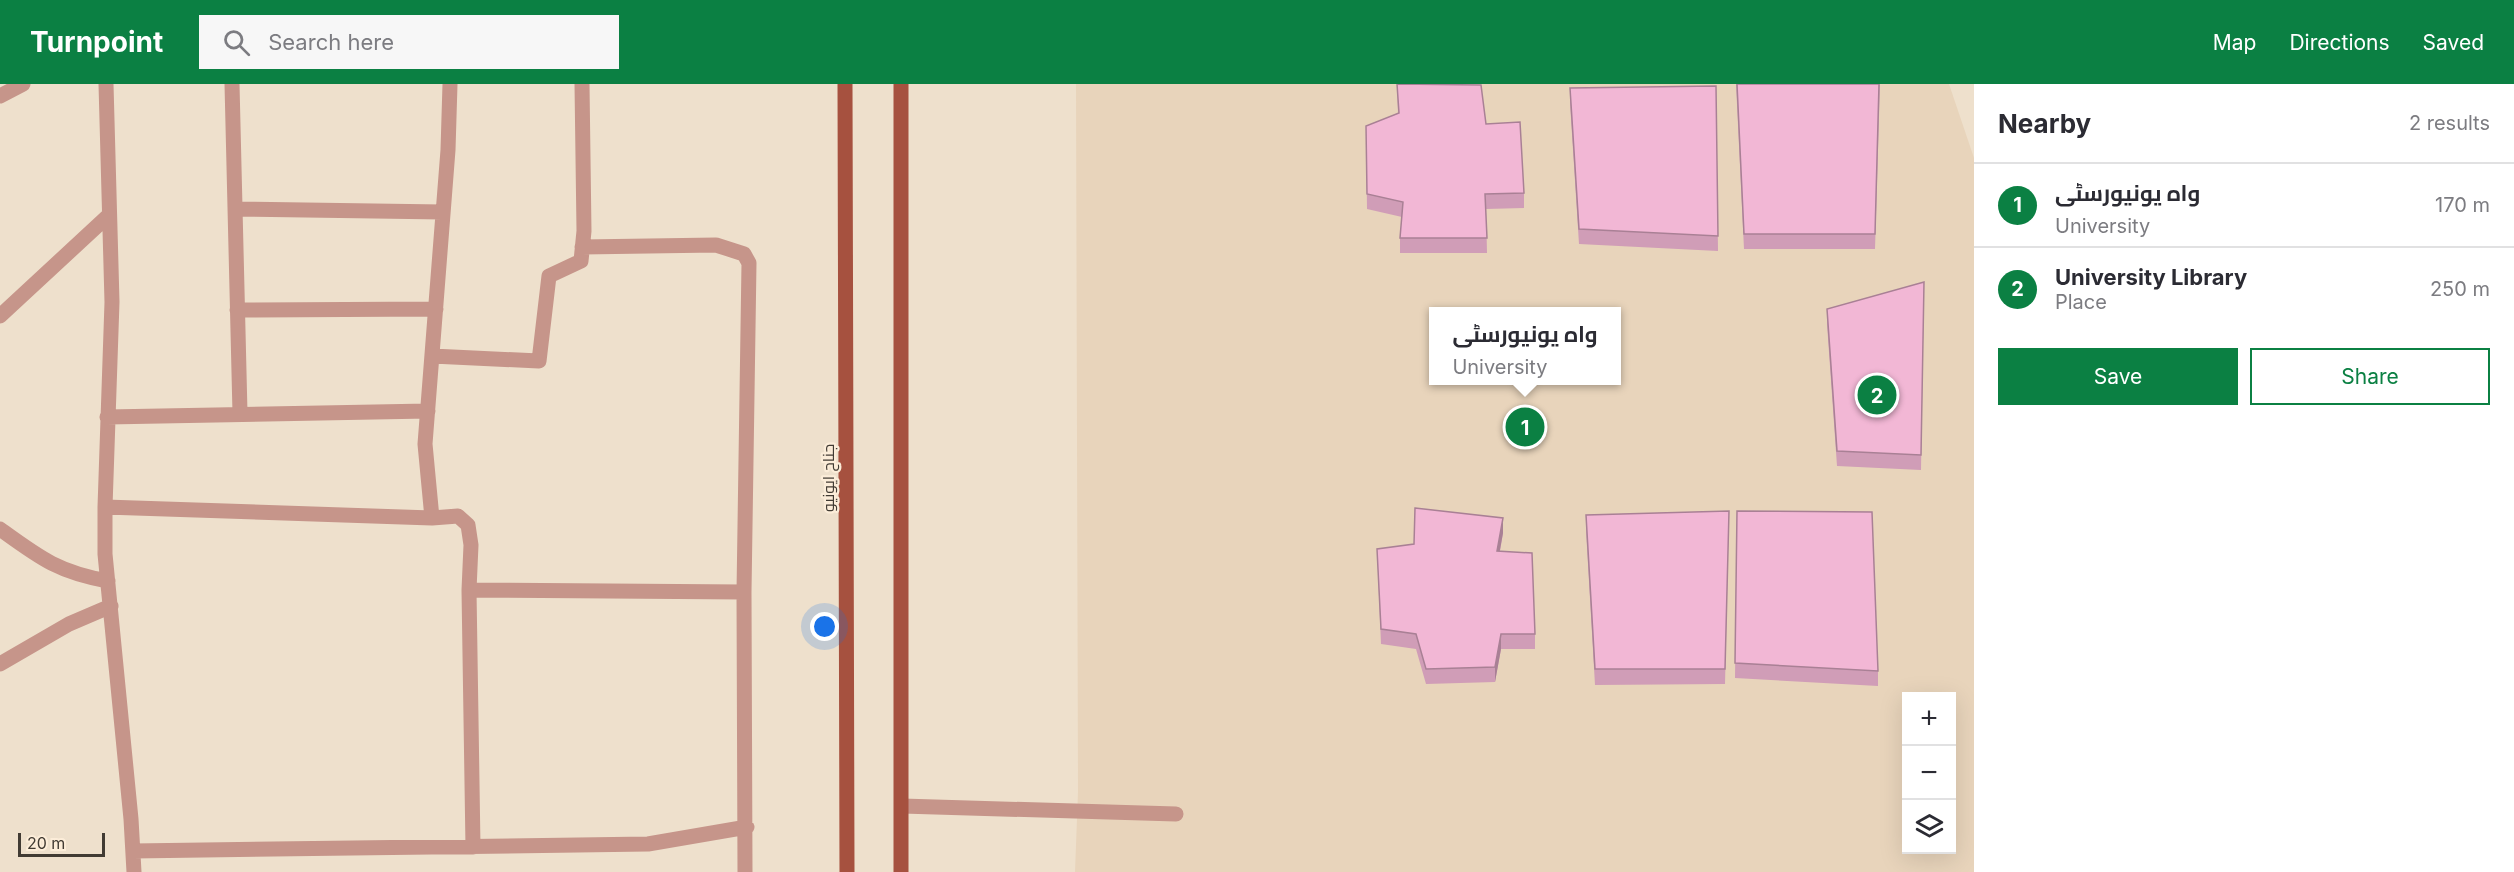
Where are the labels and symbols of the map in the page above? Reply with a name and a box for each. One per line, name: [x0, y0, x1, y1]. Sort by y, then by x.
pin: 2: [1858, 372, 1896, 418]
pin: 1: [1506, 404, 1544, 450]
street label: جناح ایونیو: [818, 444, 840, 512]
your location: [810, 612, 839, 641]
scale bar: [18, 830, 105, 858]

